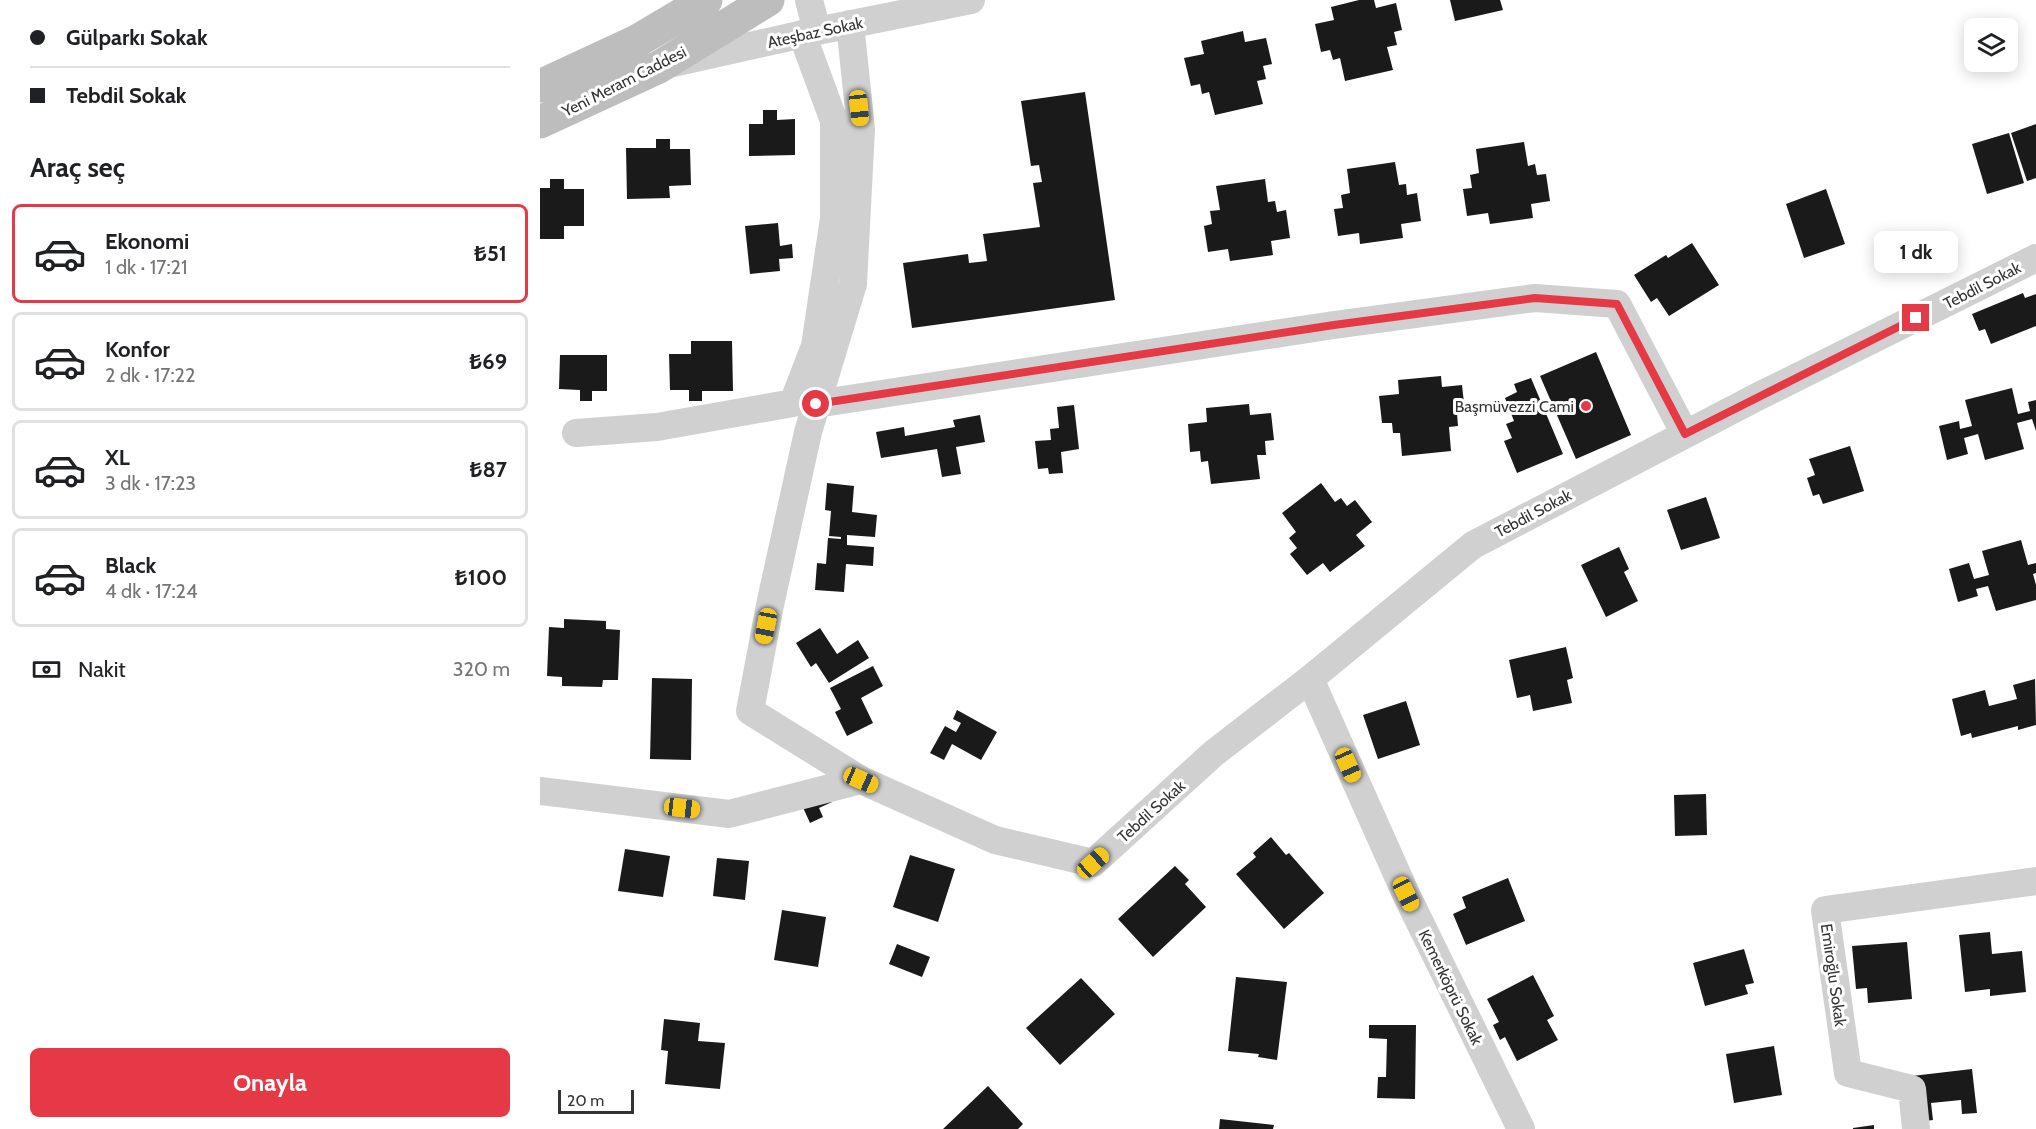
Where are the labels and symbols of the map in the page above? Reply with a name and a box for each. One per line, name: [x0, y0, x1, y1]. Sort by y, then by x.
street label: Ateşbaz Sokak: [766, 13, 866, 52]
street label: Yeni Meram Caddesi: [558, 42, 689, 121]
car: [848, 89, 870, 127]
callout: 1 dk: [1874, 231, 1958, 273]
street label: Tebdil Sokak: [1940, 258, 2025, 313]
route end: [1902, 304, 1929, 331]
route start: [802, 390, 829, 417]
place label: Başmüvezzi Cami: [1455, 397, 1574, 416]
marker: Başmüvezzi Cami: [1579, 399, 1593, 413]
street label: Tebdil Sokak: [1492, 485, 1576, 542]
car: [754, 607, 778, 645]
car: [1332, 745, 1364, 785]
car: [841, 764, 881, 796]
street label: Tebdil Sokak: [1114, 776, 1190, 847]
car: [663, 797, 701, 819]
car: [1074, 844, 1112, 882]
car: [1390, 874, 1422, 914]
street label: Emiroğlu Sokak: [1817, 922, 1850, 1029]
street label: Kemerköprü Sokak: [1414, 927, 1487, 1049]
scale bar: [558, 1087, 634, 1114]

